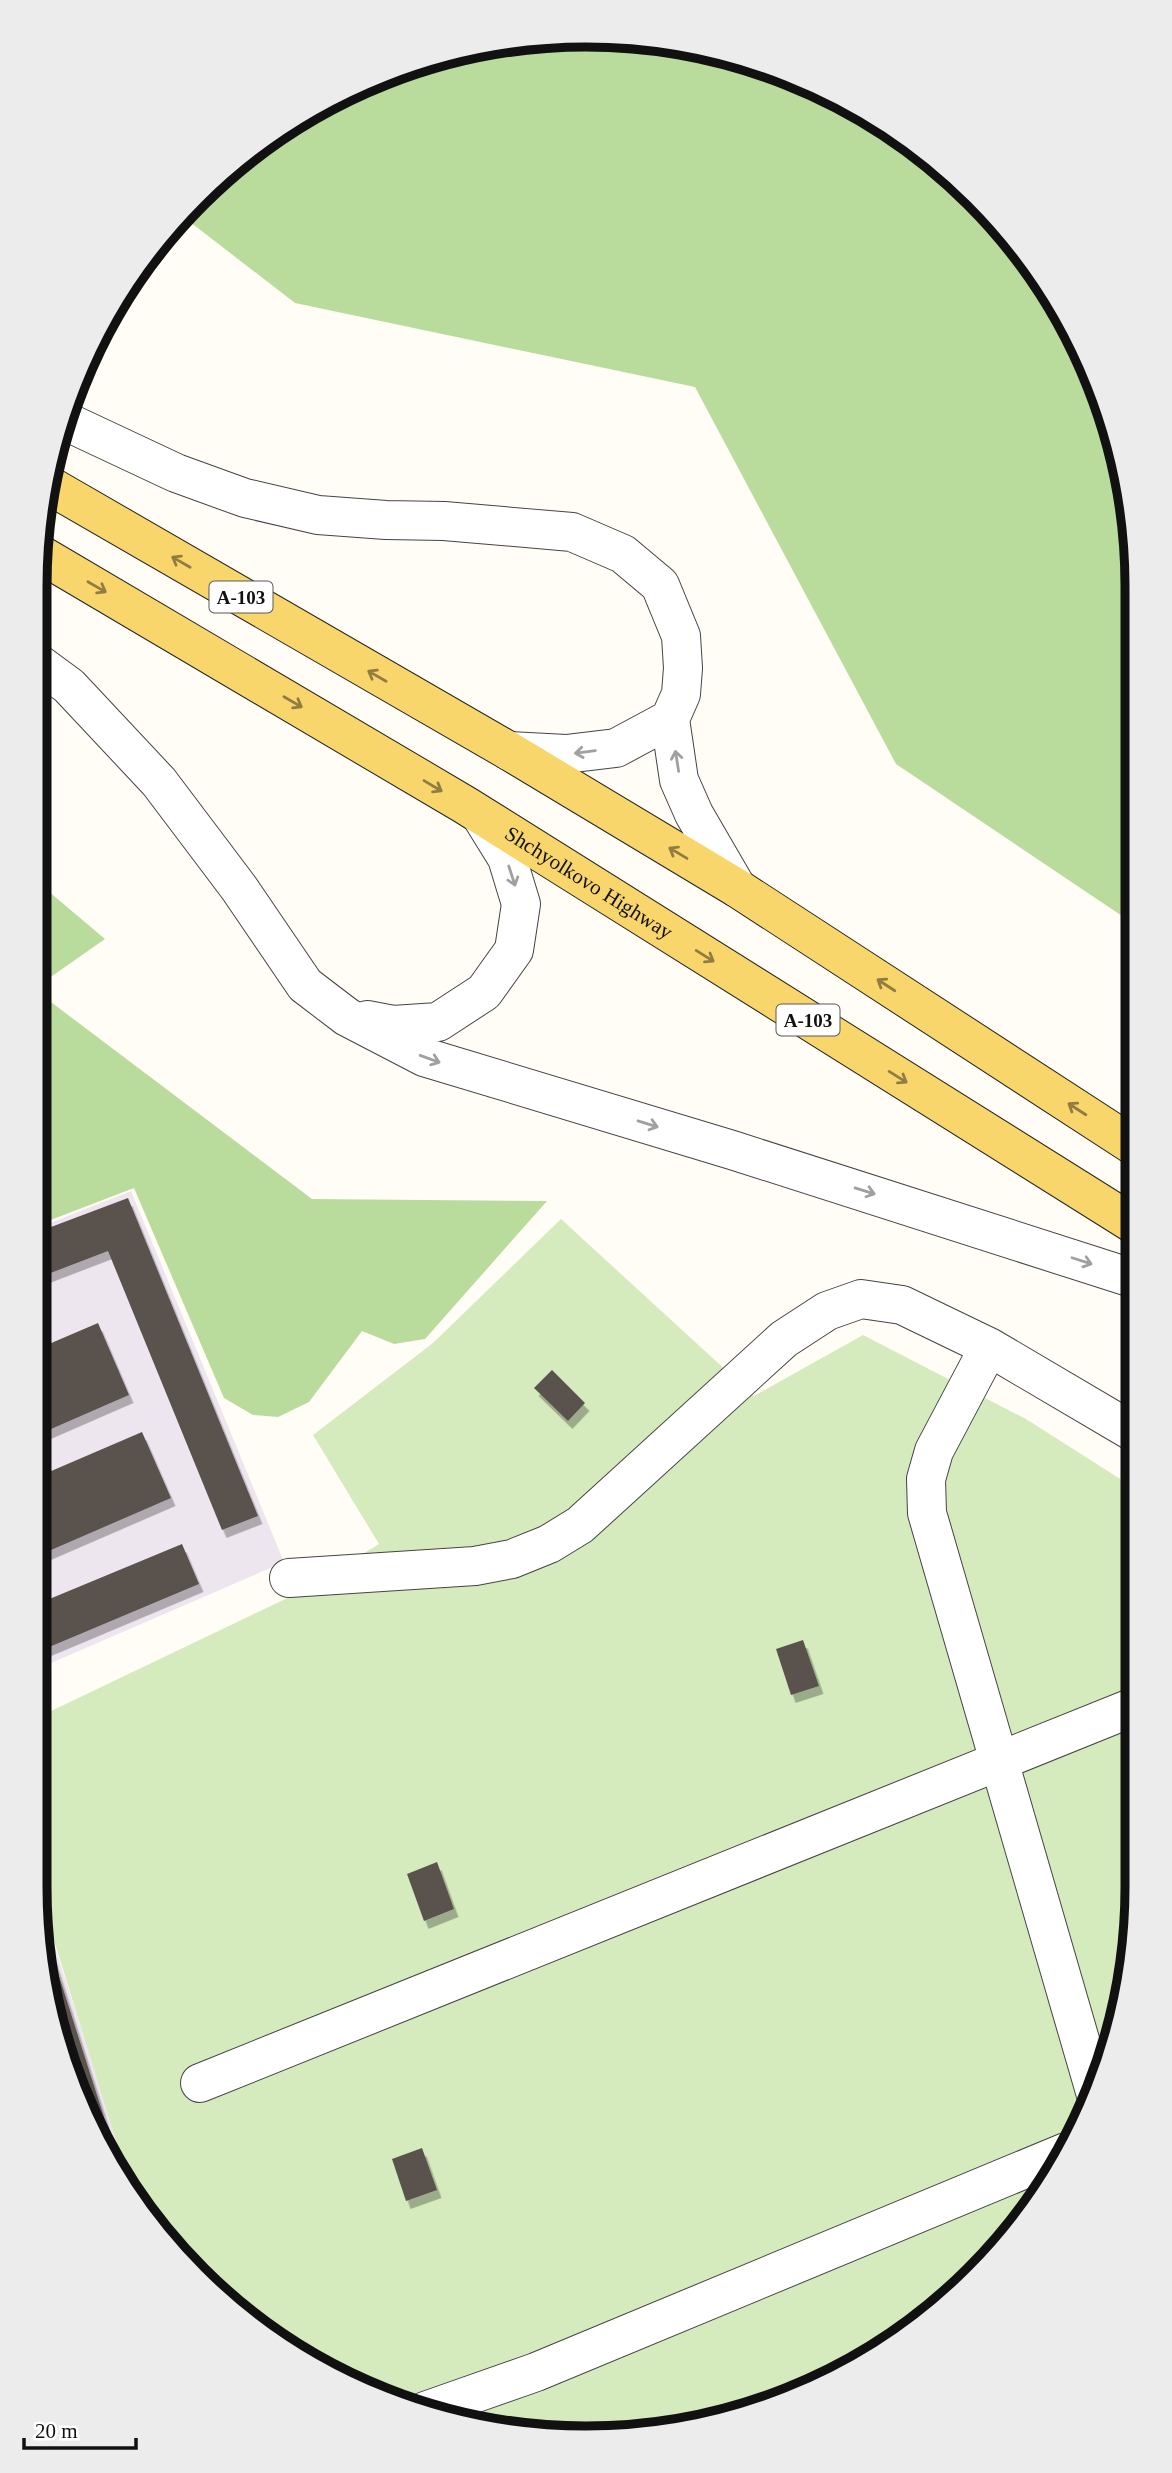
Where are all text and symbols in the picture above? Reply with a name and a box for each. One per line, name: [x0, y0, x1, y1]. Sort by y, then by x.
one-way arrow: [171, 555, 191, 569]
one-way arrow: [87, 580, 107, 594]
road number: А-103: [210, 582, 272, 612]
one-way arrow: [368, 669, 388, 683]
one-way arrow: [283, 696, 303, 710]
one-way arrow: [574, 746, 597, 759]
one-way arrow: [670, 750, 683, 773]
one-way arrow: [423, 779, 443, 793]
street label: Shchyolkovo Highway: [501, 821, 677, 944]
one-way arrow: [669, 845, 689, 859]
one-way arrow: [507, 865, 520, 887]
one-way arrow: [694, 949, 714, 963]
one-way arrow: [877, 978, 897, 992]
road number: А-103: [776, 1004, 840, 1036]
one-way arrow: [418, 1054, 440, 1066]
one-way arrow: [887, 1070, 907, 1084]
one-way arrow: [1068, 1101, 1087, 1116]
one-way arrow: [636, 1119, 658, 1132]
one-way arrow: [854, 1186, 876, 1199]
one-way arrow: [1070, 1256, 1092, 1268]
scale bar: [24, 2406, 136, 2450]
text: 20 m: [35, 2419, 78, 2443]

